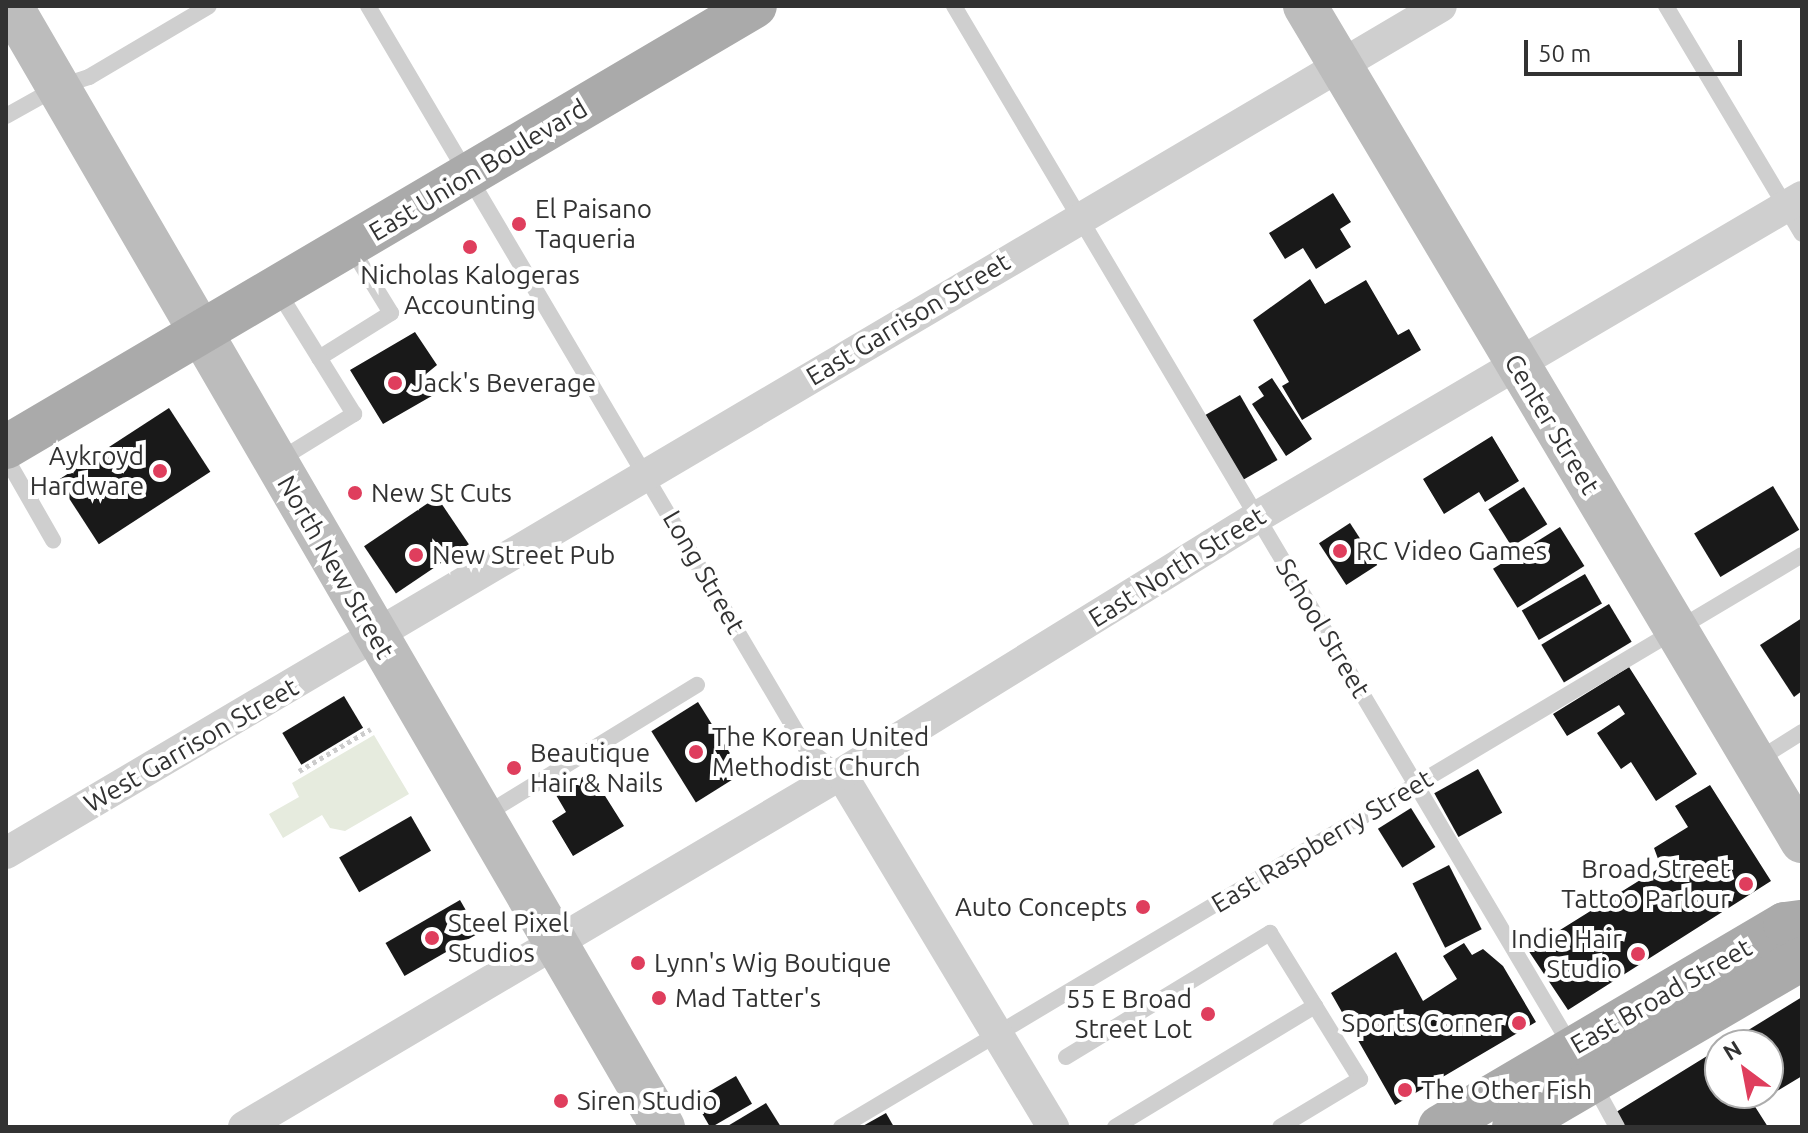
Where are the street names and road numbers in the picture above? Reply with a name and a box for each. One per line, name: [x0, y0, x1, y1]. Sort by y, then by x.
street label: East Union Boulevard: [363, 92, 593, 248]
street label: East Garrison Street: [801, 246, 1015, 392]
street label: Center Street: [1498, 348, 1606, 500]
street label: North New Street: [271, 470, 401, 664]
street label: East North Street: [1083, 500, 1271, 634]
street label: Long Street: [656, 505, 752, 639]
street label: School Street: [1269, 553, 1377, 703]
street label: West Garrison Street: [78, 671, 304, 819]
street label: East Raspberry Street: [1206, 763, 1438, 919]
street label: East Broad Street: [1565, 931, 1757, 1061]

